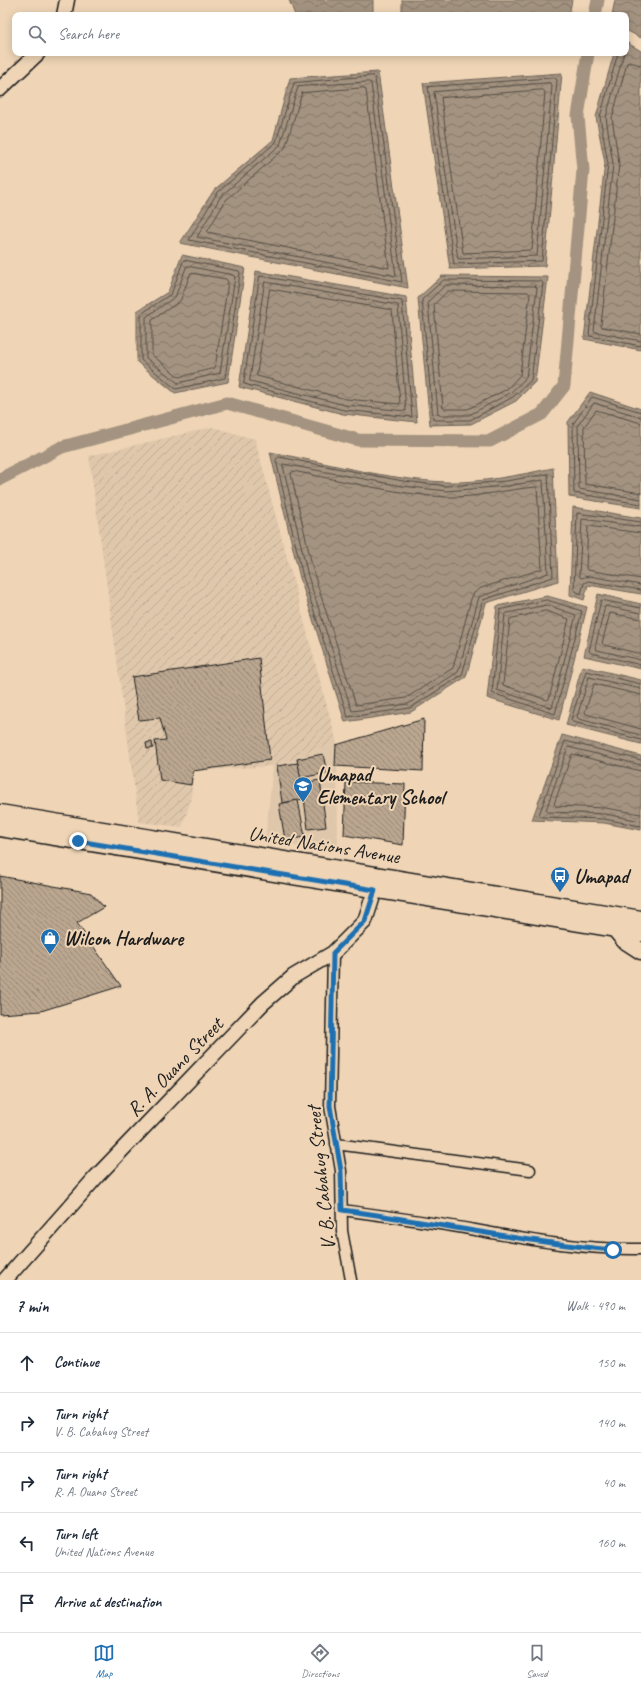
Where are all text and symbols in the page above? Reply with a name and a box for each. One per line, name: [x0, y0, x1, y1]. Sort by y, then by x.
search box: [12, 12, 629, 56]
icon: search: [26, 23, 48, 45]
text: Search here: [58, 25, 119, 44]
place label: Umapad Elementary School: [317, 762, 447, 810]
school or university icon: Umapad Elementary School: [292, 775, 314, 803]
street label: United Nations Avenue: [247, 821, 403, 870]
route end: [69, 832, 87, 850]
place label: Umapad: [574, 864, 632, 889]
bus stop icon: Umapad: [549, 865, 571, 893]
place label: Wilcon Hardware: [64, 926, 184, 951]
shop icon: Wilcon Hardware: [39, 927, 61, 955]
street label: R. A. Ouano Street: [122, 1011, 230, 1122]
street label: V. B. Cabahug Street: [301, 1101, 341, 1251]
route start: [604, 1241, 622, 1259]
text: 7 min: [16, 1296, 49, 1317]
text: Walk · 490 m: [566, 1298, 625, 1314]
icon: ahead: [16, 1352, 38, 1374]
text: Continue: [54, 1353, 99, 1372]
text: 150 m: [597, 1355, 625, 1371]
text: Turn right: [54, 1405, 107, 1424]
icon: right: [16, 1412, 38, 1434]
text: 140 m: [597, 1415, 625, 1431]
text: V. B. Cabahug Street: [54, 1424, 148, 1440]
text: Turn right: [54, 1465, 107, 1484]
icon: right: [16, 1472, 38, 1494]
text: 40 m: [603, 1475, 625, 1491]
text: R. A. Ouano Street: [54, 1484, 137, 1500]
text: Turn left: [54, 1525, 97, 1544]
icon: left: [16, 1532, 38, 1554]
text: 160 m: [597, 1535, 625, 1551]
text: United Nations Avenue: [54, 1544, 153, 1560]
icon: arrive: [16, 1592, 38, 1614]
text: Arrive at destination: [54, 1593, 161, 1612]
tab: Map: [93, 1642, 115, 1680]
tab: Directions: [301, 1642, 340, 1680]
tab: Saved: [526, 1642, 548, 1680]

